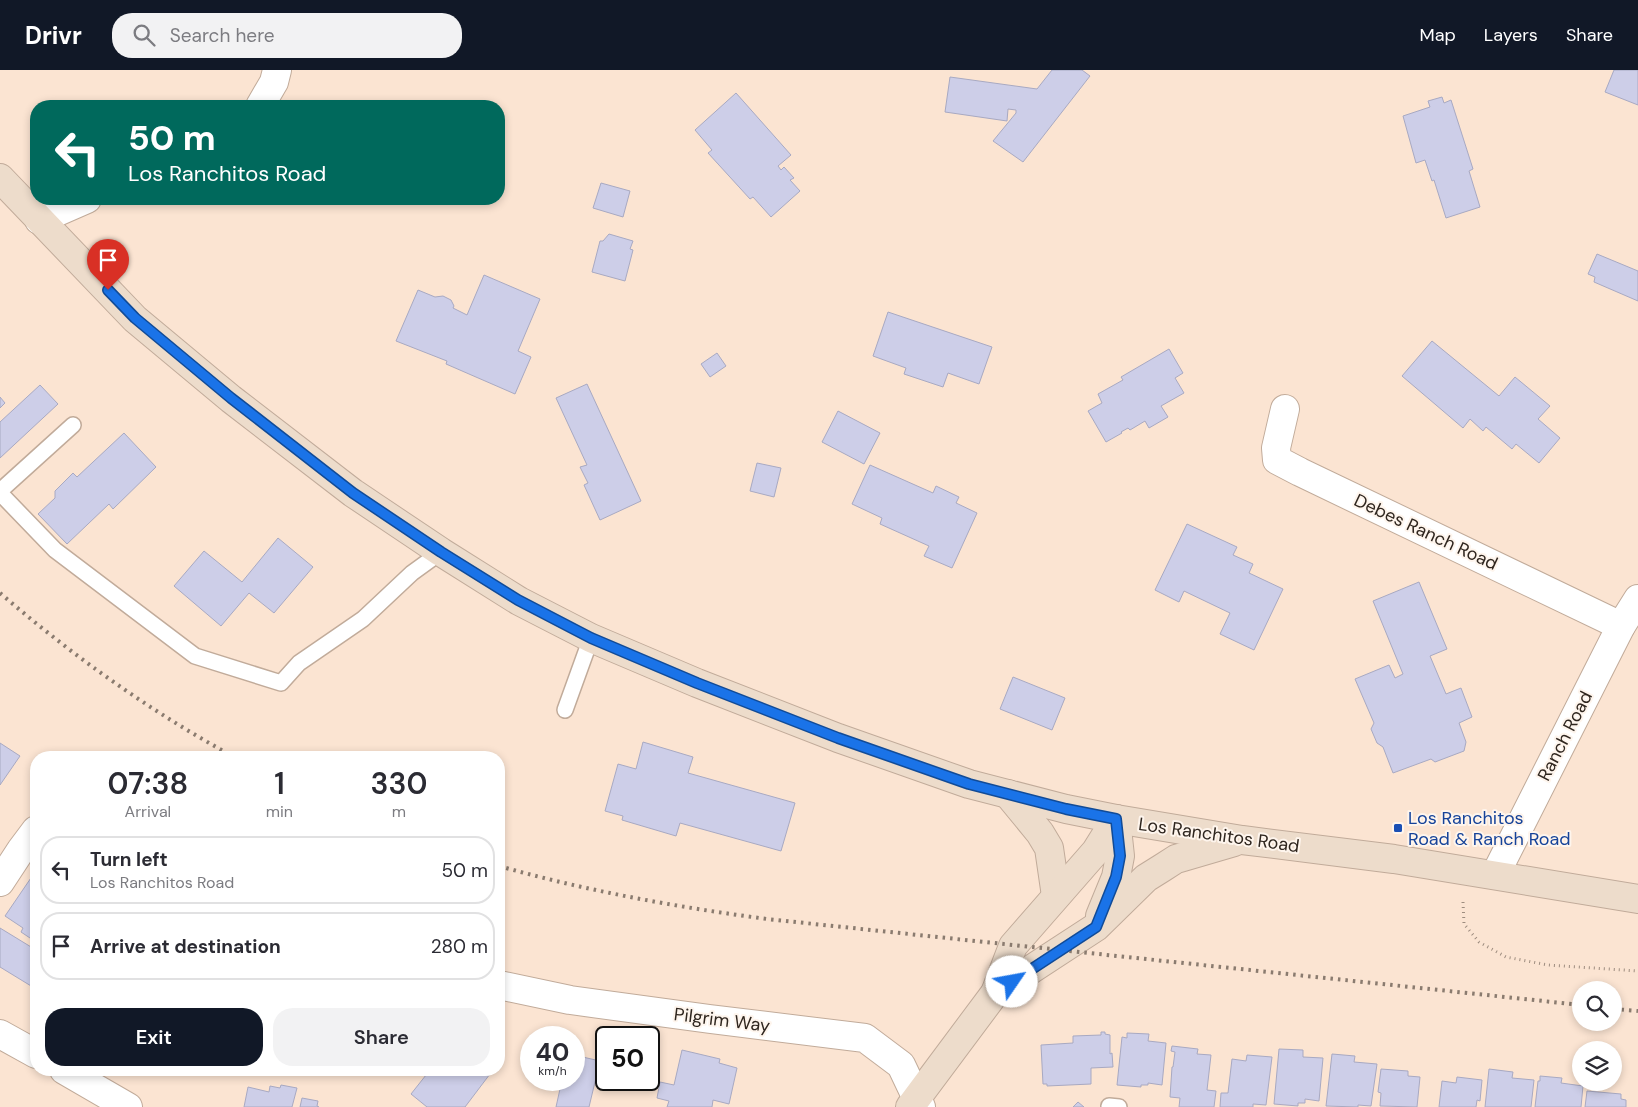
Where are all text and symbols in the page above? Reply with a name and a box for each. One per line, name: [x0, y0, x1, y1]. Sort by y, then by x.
search box: [112, 13, 462, 58]
text: Drivr: [25, 20, 82, 51]
icon: search: [130, 21, 158, 49]
text: Search here: [170, 23, 275, 48]
text: Map: [1420, 23, 1456, 47]
text: Layers: [1484, 23, 1538, 47]
text: Share: [1566, 23, 1613, 47]
text: 50 m: [128, 115, 216, 161]
icon: left: [45, 120, 110, 185]
text: Los Ranchitos Road: [128, 159, 326, 188]
pin: [87, 239, 129, 290]
icon: arrive: [94, 246, 122, 274]
street label: Debes Ranch Road: [1350, 488, 1502, 576]
street label: Ranch Road: [1532, 687, 1598, 785]
text: 07:38: [108, 764, 188, 803]
text: 1: [274, 764, 285, 803]
text: 330: [371, 764, 427, 803]
text: Arrival: [125, 801, 171, 822]
text: min: [266, 801, 293, 822]
text: m: [392, 801, 406, 822]
place label: Los Ranchitos Road & Ranch Road: [1408, 806, 1571, 851]
street label: Los Ranchitos Road: [1137, 812, 1301, 858]
marker: Los Ranchitos Road & Ranch Road: [1392, 822, 1404, 834]
text: Turn left: [90, 847, 168, 872]
icon: left: [47, 856, 75, 884]
text: 50 m: [441, 858, 488, 883]
text: Los Ranchitos Road: [90, 872, 234, 893]
icon: arrive: [47, 932, 75, 960]
text: Arrive at destination: [90, 934, 281, 959]
text: 280 m: [431, 934, 488, 959]
position arrow: [985, 955, 1037, 1007]
map controls: [1572, 981, 1622, 1091]
button: search: [1572, 981, 1622, 1031]
street label: Pilgrim Way: [673, 1002, 771, 1038]
button: Exit: [45, 1008, 263, 1066]
button: Share: [273, 1008, 490, 1066]
speed limit sign: 50: [595, 1026, 660, 1091]
text: 40: [536, 1036, 569, 1069]
button: layers: [1572, 1041, 1622, 1091]
text: km/h: [538, 1063, 567, 1079]

